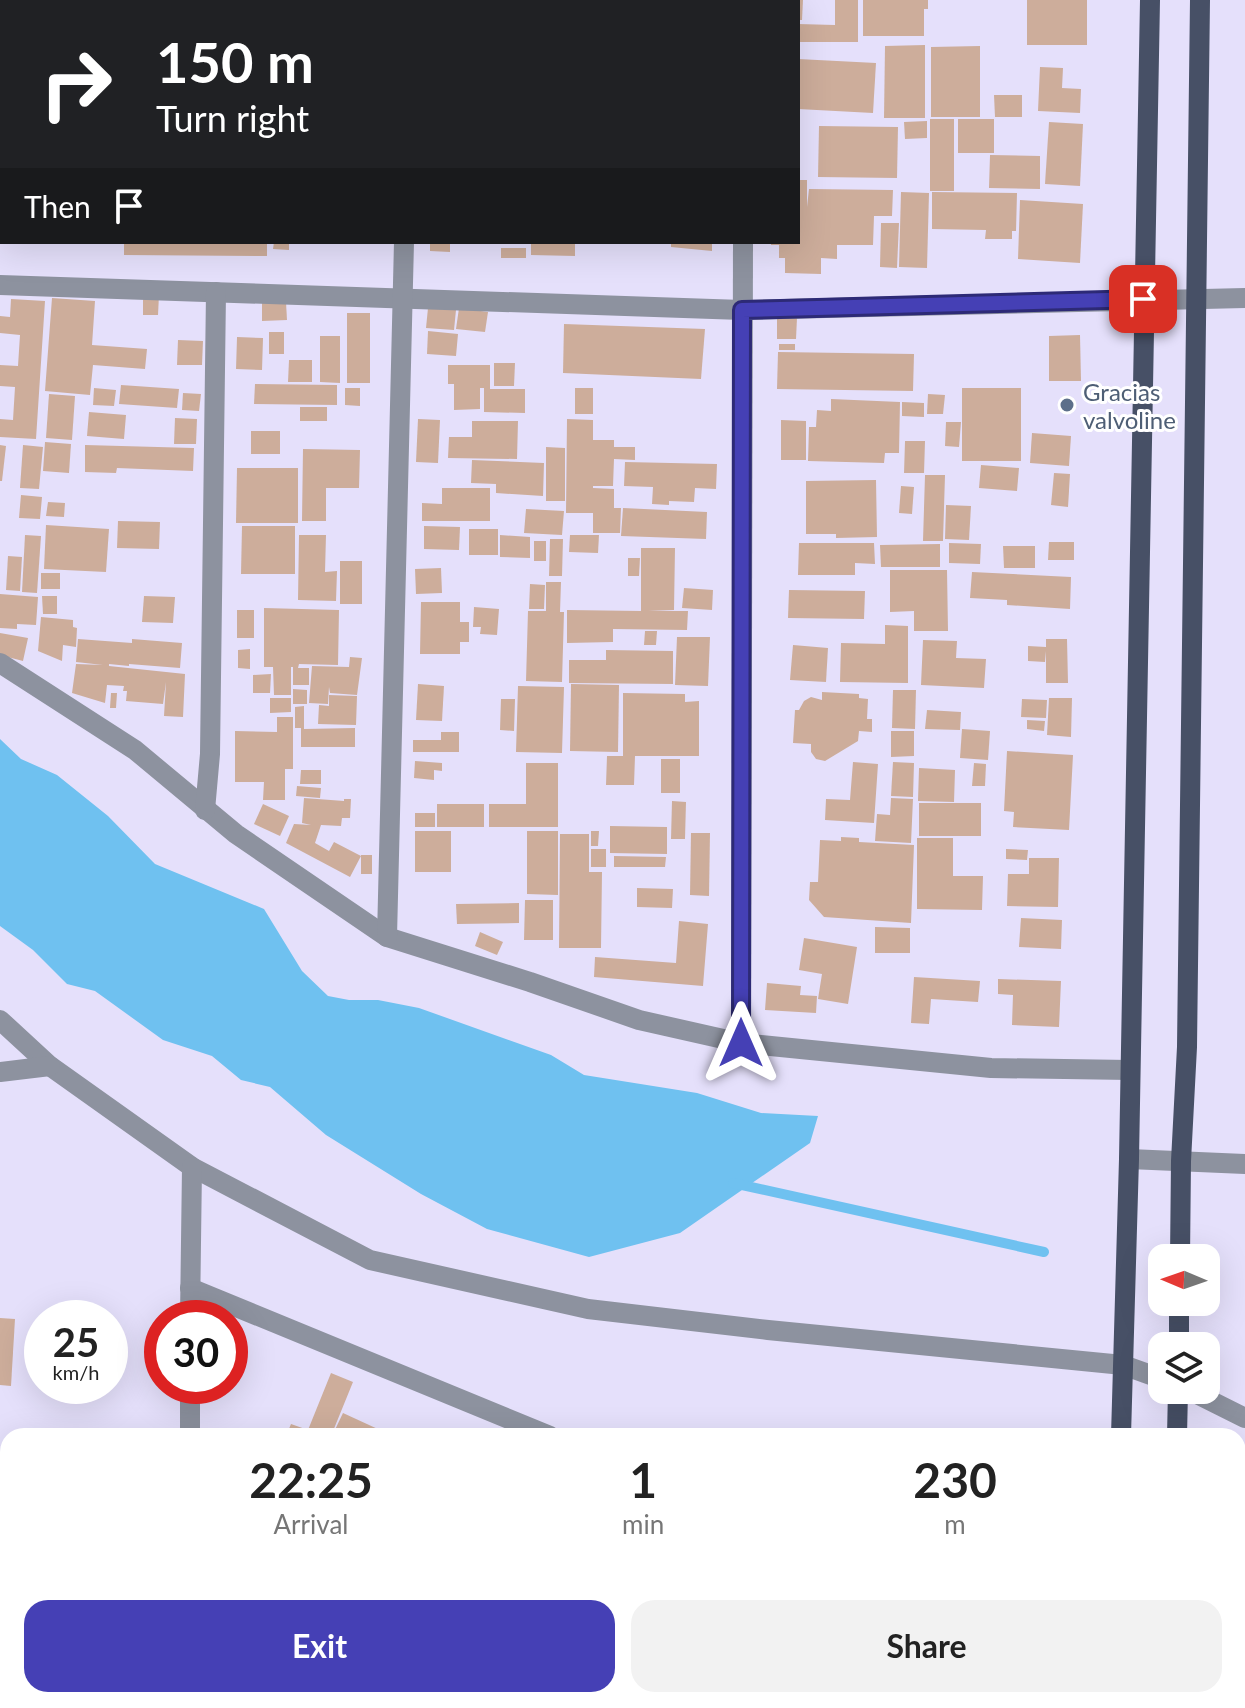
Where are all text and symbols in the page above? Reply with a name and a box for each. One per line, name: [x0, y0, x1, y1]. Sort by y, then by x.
text: 150 m: [156, 28, 314, 95]
icon: right: [24, 32, 128, 136]
text: Turn right: [156, 96, 309, 140]
icon: arrive: [107, 184, 151, 228]
text: Then: [24, 188, 91, 224]
pin: [1109, 265, 1177, 333]
icon: arrive: [1121, 277, 1165, 321]
place label: Gracias valvoline: [1083, 377, 1176, 434]
marker: Gracias valvoline: [1058, 396, 1076, 414]
position arrow: [699, 1001, 783, 1085]
north arrow: [1148, 1244, 1220, 1316]
map controls: [1148, 1244, 1220, 1404]
speed limit sign: 30: [144, 1300, 248, 1404]
text: 25: [53, 1318, 99, 1366]
button: layers: [1148, 1332, 1220, 1404]
text: km/h: [53, 1360, 99, 1384]
text: 22:25: [249, 1451, 373, 1508]
text: 1: [629, 1451, 657, 1508]
text: 230: [913, 1451, 997, 1508]
text: Arrival: [274, 1508, 348, 1540]
text: min: [622, 1508, 664, 1540]
text: m: [944, 1508, 966, 1540]
button: Exit: [24, 1600, 615, 1692]
button: Share: [631, 1600, 1222, 1692]

